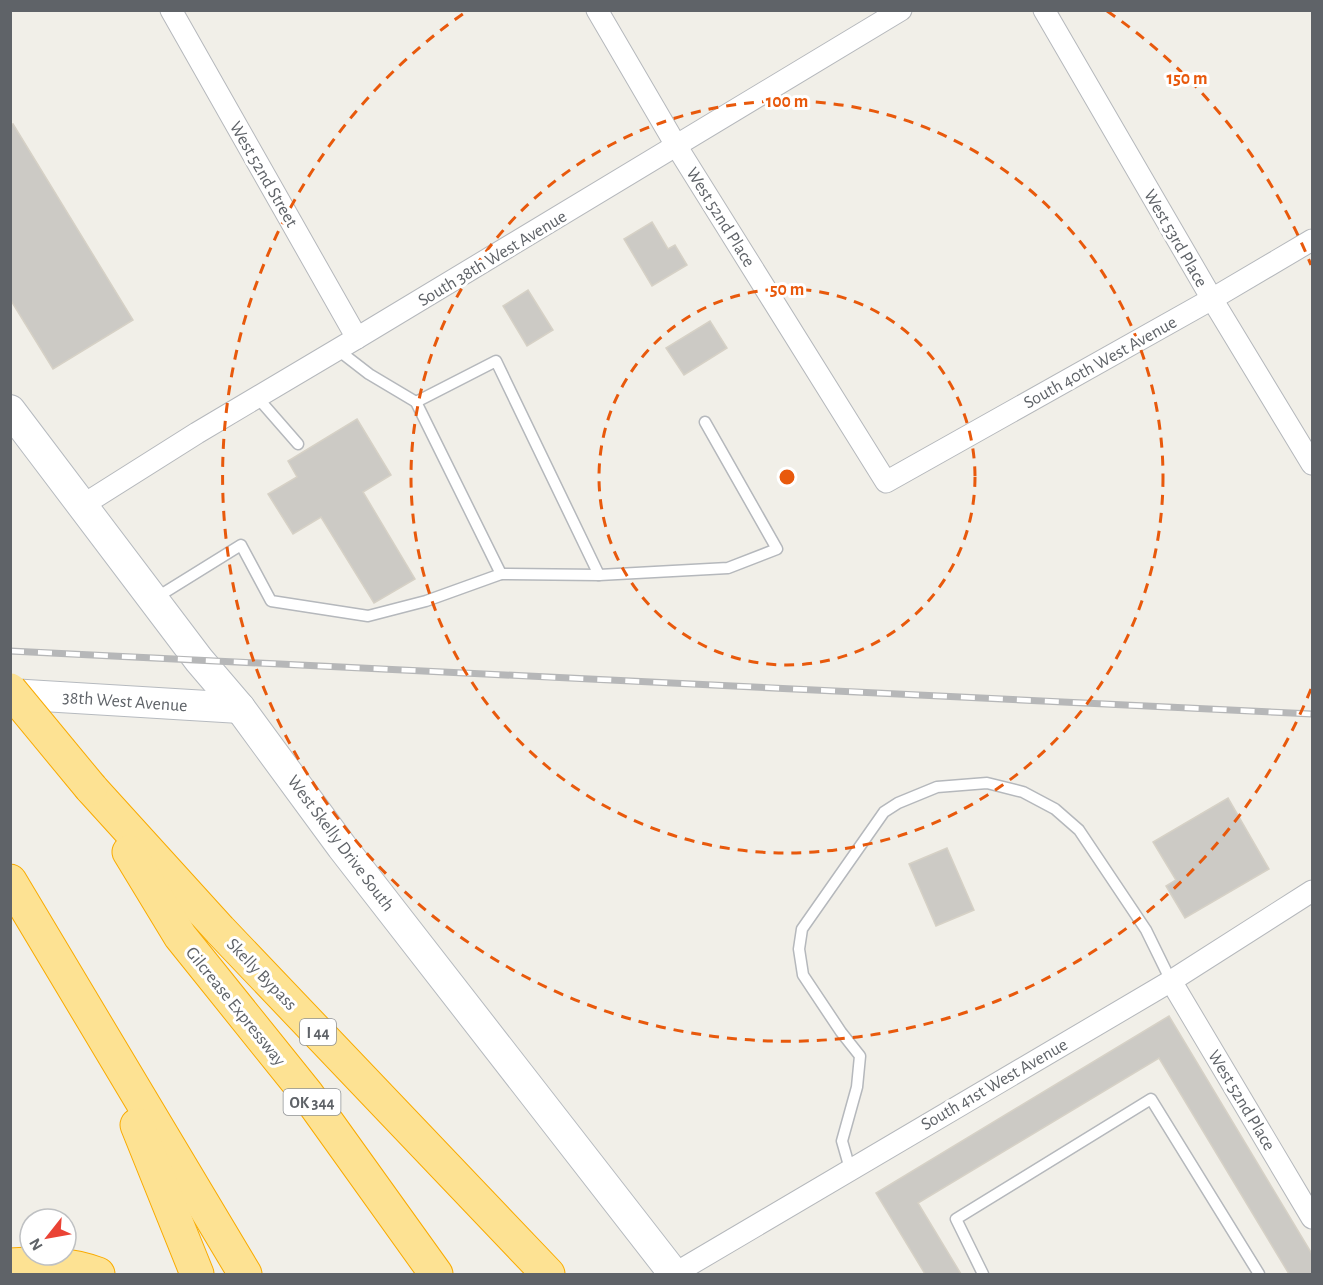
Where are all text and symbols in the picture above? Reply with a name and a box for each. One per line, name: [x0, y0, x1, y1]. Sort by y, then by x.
text: 150 m: [1167, 70, 1207, 88]
text: 100 m: [766, 93, 808, 111]
street label: West 52nd Street: [226, 119, 301, 231]
street label: West 52nd Place: [682, 165, 758, 270]
street label: West 53rd Place: [1140, 187, 1210, 290]
street label: South 38th West Avenue: [415, 207, 570, 310]
text: 50 m: [770, 281, 804, 299]
street label: South 40th West Avenue: [1021, 313, 1180, 412]
centre of rings: [777, 467, 797, 487]
street label: 38th West Avenue: [62, 689, 188, 715]
street label: West Skelly Drive South: [283, 772, 397, 915]
street label: Skelly Bypass: [223, 935, 300, 1014]
street label: Gilcrease Expressway: [182, 944, 289, 1070]
road number: I 44: [300, 1019, 336, 1045]
street label: South 41st West Avenue: [918, 1036, 1071, 1134]
street label: West 52nd Place: [1204, 1047, 1278, 1154]
road number: OK 344: [284, 1089, 340, 1115]
north arrow: [18, 1207, 78, 1267]
text: N: [26, 1235, 46, 1253]

